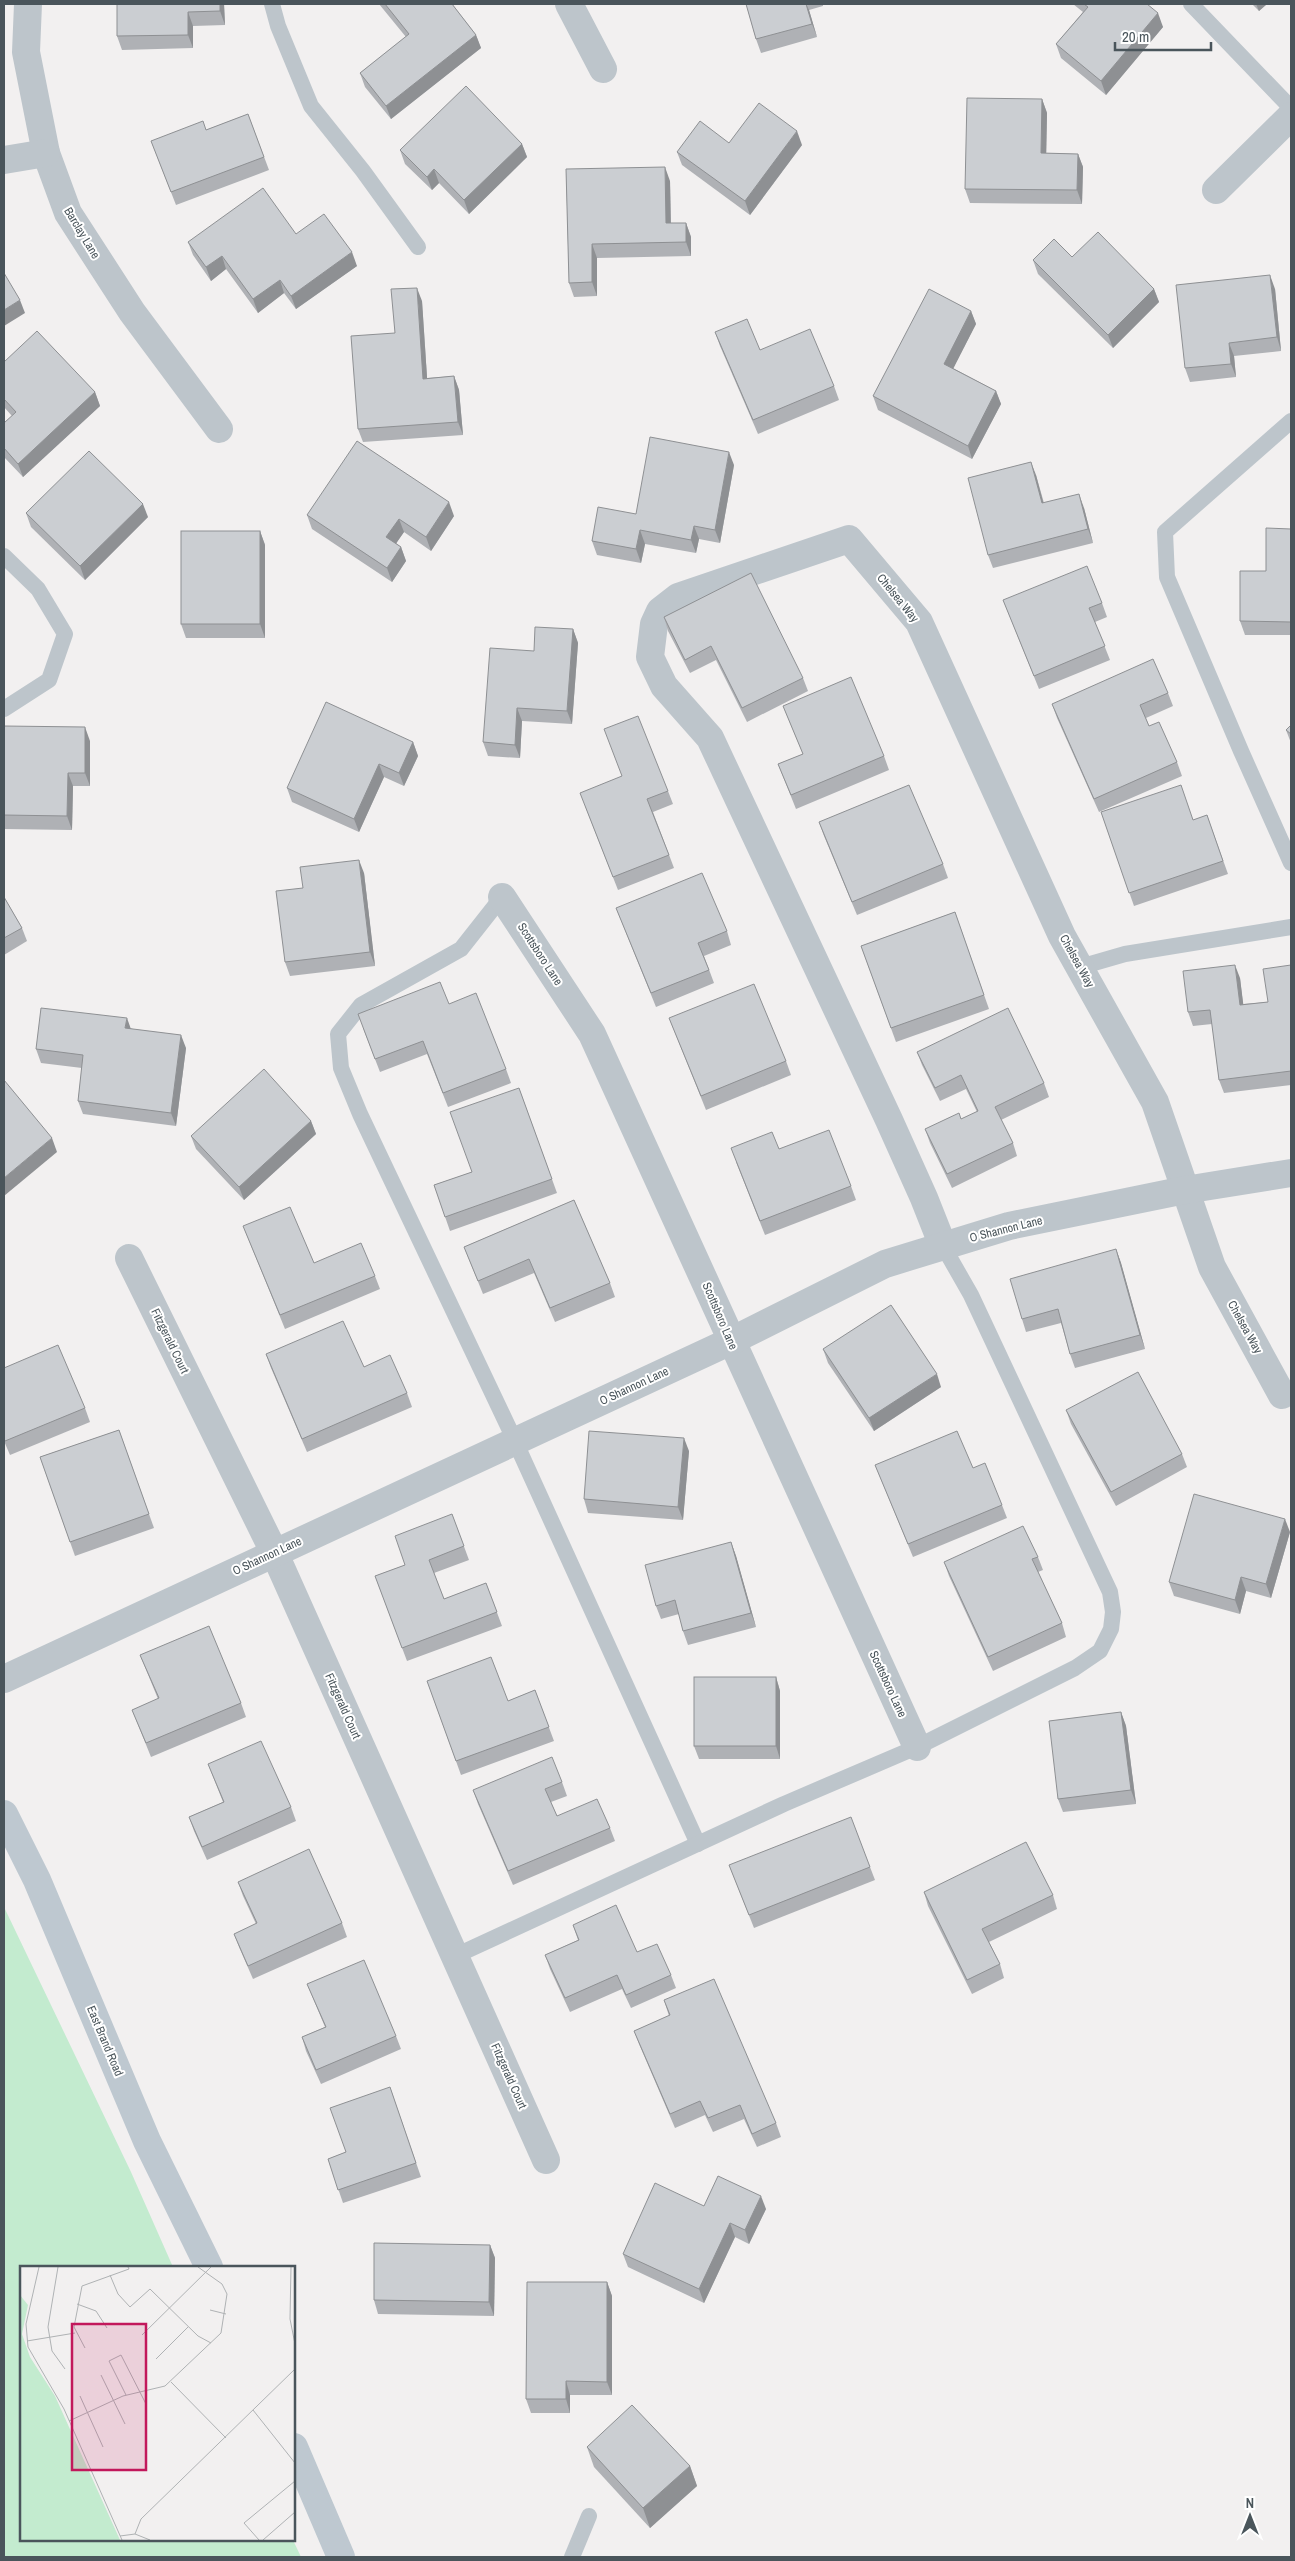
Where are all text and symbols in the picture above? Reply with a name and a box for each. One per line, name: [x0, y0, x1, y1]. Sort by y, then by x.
scale bar: [1115, 20, 1211, 52]
text: 20 m: [1122, 26, 1149, 47]
street label: Barclay Lane: [60, 204, 104, 262]
street label: Chelsea Way: [873, 570, 923, 626]
street label: Scottsboro Lane: [514, 920, 566, 988]
street label: Chelsea Way: [1056, 932, 1098, 990]
street label: O Shannon Lane: [968, 1212, 1044, 1246]
street label: Scottsboro Lane: [699, 1280, 741, 1352]
street label: Chelsea Way: [1224, 1298, 1266, 1356]
street label: Fitzgerald Court: [147, 1306, 193, 1376]
street label: O Shannon Lane: [597, 1363, 671, 1409]
street label: O Shannon Lane: [230, 1533, 304, 1579]
street label: Scottsboro Lane: [866, 1648, 910, 1720]
street label: Fitzgerald Court: [321, 1671, 365, 1742]
street label: East Brand Road: [83, 2003, 127, 2079]
street label: Fitzgerald Court: [487, 2041, 531, 2112]
inset map: [20, 2266, 295, 2541]
north arrow: [1225, 2491, 1275, 2541]
text: N: [1246, 2494, 1254, 2512]

